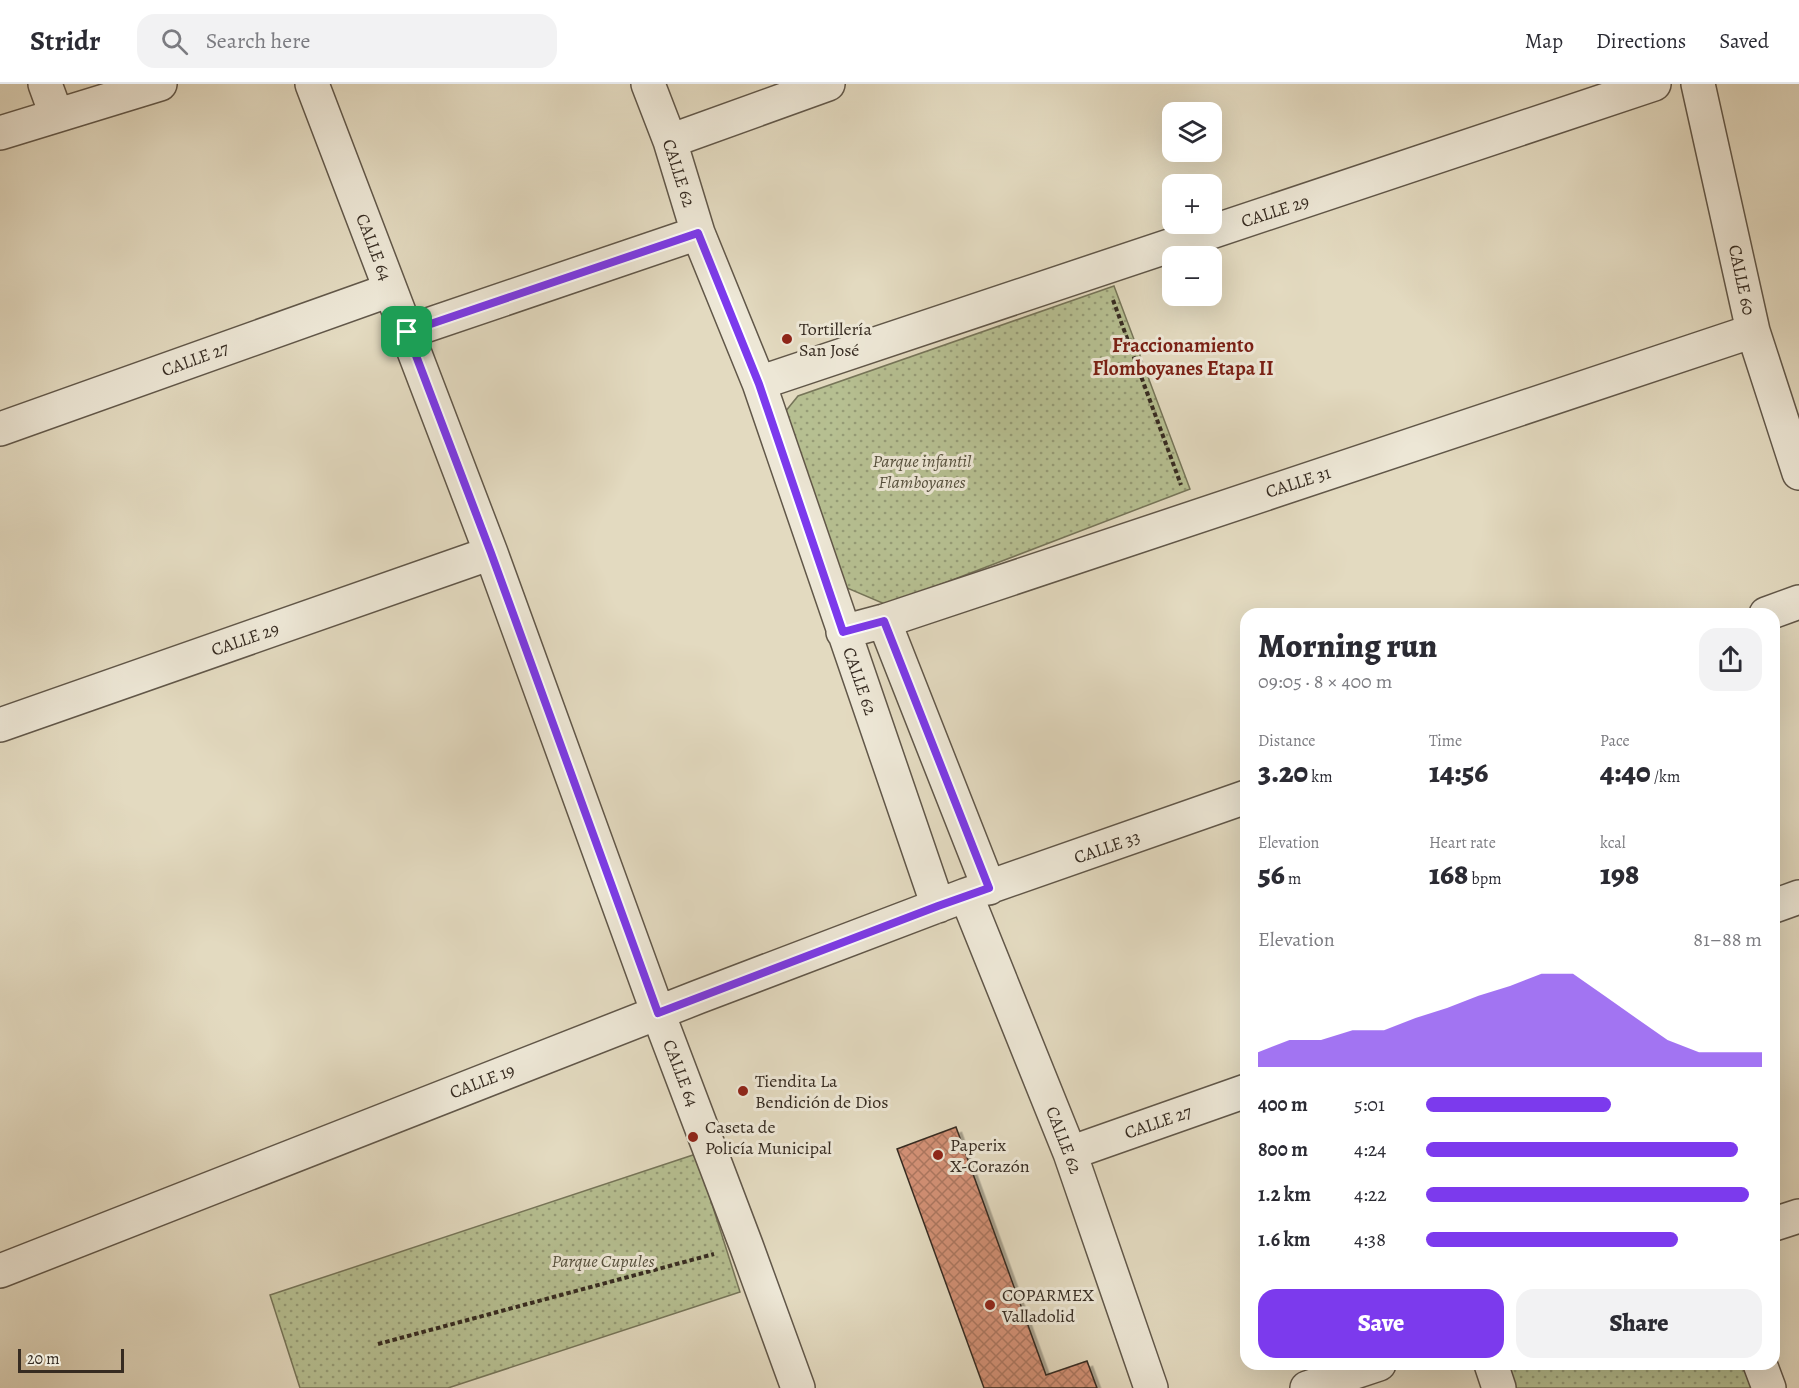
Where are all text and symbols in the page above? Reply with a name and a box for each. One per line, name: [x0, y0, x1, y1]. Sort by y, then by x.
search box: [137, 14, 557, 68]
text: Stridr: [30, 22, 101, 60]
icon: search: [158, 25, 191, 58]
text: Search here: [206, 26, 310, 56]
text: Map: [1525, 27, 1563, 55]
text: Directions: [1596, 27, 1686, 55]
text: Saved: [1719, 27, 1769, 55]
map controls: [1162, 102, 1222, 306]
button: layers: [1162, 102, 1222, 162]
street label: CALLE 62: [657, 136, 701, 211]
button: +: [1162, 174, 1222, 234]
street label: CALLE 29: [1238, 189, 1312, 233]
street label: CALLE 64: [350, 210, 398, 284]
street label: CALLE 60: [1723, 243, 1761, 317]
button: −: [1162, 246, 1222, 306]
pin: [381, 306, 432, 357]
icon: arrive: [390, 315, 423, 348]
place label: Tortillería San José: [799, 317, 872, 362]
marker: Tortillería San José: [780, 332, 794, 346]
district label: Fraccionamiento Flomboyanes Etapa II: [1093, 332, 1273, 382]
street label: CALLE 27: [158, 336, 232, 382]
park label: Parque infantil Flamboyanes: [873, 449, 972, 494]
street label: CALLE 31: [1262, 460, 1334, 504]
street label: CALLE 29: [208, 616, 282, 662]
text: Morning run: [1258, 623, 1437, 668]
button: share: [1699, 628, 1762, 691]
street label: CALLE 62: [837, 644, 883, 719]
text: 09:05 · 8 × 400 m: [1258, 668, 1392, 695]
text: Distance: [1258, 730, 1315, 752]
text: Time: [1429, 730, 1462, 752]
text: Pace: [1600, 730, 1630, 752]
text: 3.20: [1258, 752, 1308, 792]
text: 14:56: [1429, 752, 1488, 792]
text: 4:40: [1600, 752, 1651, 792]
text: km: [1308, 766, 1333, 788]
text: /km: [1651, 766, 1680, 788]
street label: CALLE 33: [1071, 825, 1143, 869]
text: Elevation: [1258, 832, 1319, 854]
text: Heart rate: [1429, 832, 1496, 854]
text: kcal: [1600, 832, 1626, 854]
text: 56: [1258, 854, 1285, 894]
text: 168: [1429, 854, 1468, 894]
text: 198: [1600, 854, 1639, 894]
text: m: [1285, 868, 1301, 890]
text: bpm: [1468, 868, 1501, 890]
text: Elevation: [1258, 926, 1335, 953]
text: 81–88 m: [1693, 926, 1762, 953]
street label: CALLE 64: [657, 1036, 705, 1110]
street label: CALLE 19: [446, 1058, 518, 1104]
place label: Tiendita La Bendición de Dios: [755, 1069, 889, 1114]
marker: Tiendita La Bendición de Dios: [736, 1084, 750, 1098]
text: 400 m: [1258, 1091, 1308, 1118]
text: 5:01: [1354, 1091, 1385, 1118]
street label: CALLE 27: [1121, 1099, 1195, 1145]
street label: CALLE 62: [1040, 1103, 1088, 1178]
place label: Caseta de Policía Municipal: [705, 1115, 832, 1160]
marker: Caseta de Policía Municipal: [686, 1130, 700, 1144]
place label: Paperix X-Corazón: [950, 1133, 1030, 1178]
text: 800 m: [1258, 1136, 1308, 1163]
text: 4:24: [1354, 1136, 1386, 1163]
marker: Paperix X-Corazón: [931, 1148, 945, 1162]
text: 1.2 km: [1258, 1181, 1311, 1208]
text: 4:22: [1354, 1181, 1387, 1208]
text: 1.6 km: [1258, 1226, 1311, 1253]
text: 4:38: [1354, 1226, 1386, 1253]
park label: Parque Cupules: [551, 1249, 655, 1273]
place label: COPARMEX Valladolid: [1001, 1283, 1094, 1328]
button: Save: [1258, 1289, 1504, 1358]
button: Share: [1516, 1289, 1762, 1358]
marker: COPARMEX Valladolid: [983, 1298, 997, 1312]
scale bar: [18, 1346, 124, 1374]
text: 20 m: [27, 1348, 60, 1370]

